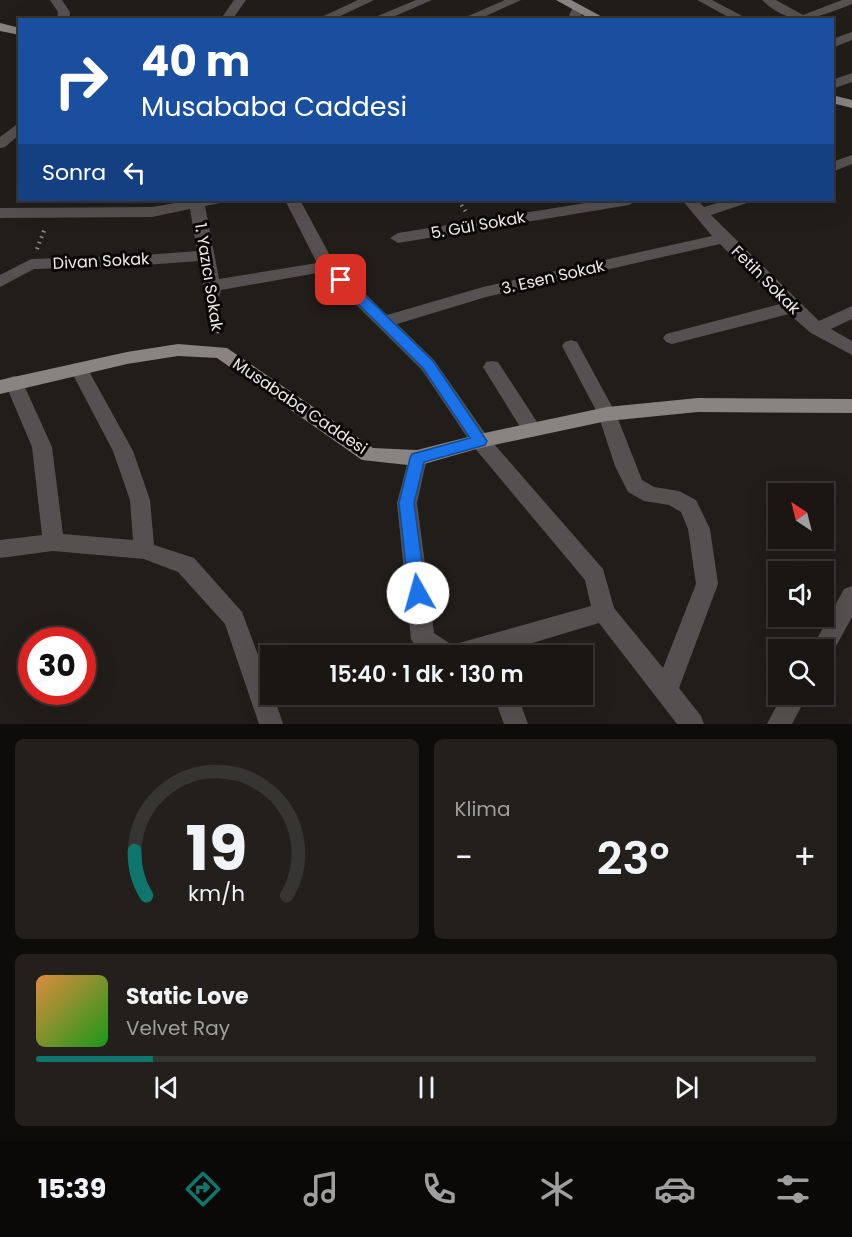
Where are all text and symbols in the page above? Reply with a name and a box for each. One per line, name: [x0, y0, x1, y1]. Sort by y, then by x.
text: 40 m: [141, 32, 250, 91]
icon: right: [42, 42, 120, 120]
text: Musababa Caddesi: [141, 88, 407, 125]
icon: left: [118, 156, 151, 189]
text: Sonra: [42, 157, 106, 188]
street label: 5. Gül Sokak: [429, 205, 528, 245]
street label: 1. Yazıcı Sokak: [189, 221, 229, 333]
street label: Fetih Sokak: [726, 240, 806, 320]
street label: Divan Sokak: [52, 247, 151, 275]
pin: [315, 254, 366, 305]
street label: 3. Esen Sokak: [499, 254, 607, 300]
icon: arrive: [324, 263, 357, 296]
street label: Musababa Caddesi: [228, 352, 372, 460]
north arrow: [768, 483, 834, 549]
map controls: [768, 483, 834, 705]
position arrow: [386, 561, 450, 625]
button: sound: [768, 561, 834, 627]
speed limit sign: 30: [18, 627, 96, 705]
button: search: [768, 639, 834, 705]
text: 15:40 · 1 dk · 130 m: [329, 659, 524, 690]
text: Klima: [455, 795, 510, 823]
text: 19: [186, 804, 248, 892]
text: 23°: [597, 827, 669, 890]
text: −: [455, 834, 473, 881]
text: +: [793, 834, 816, 881]
text: km/h: [188, 878, 245, 909]
text: Static Love: [126, 981, 249, 1012]
text: Velvet Ray: [126, 1014, 230, 1042]
icon: previous: [150, 1071, 183, 1104]
icon: pause: [410, 1071, 443, 1104]
icon: next: [670, 1071, 703, 1104]
icon: directions: [182, 1168, 224, 1210]
icon: music: [300, 1168, 342, 1210]
icon: phone: [418, 1168, 460, 1210]
icon: climate: [536, 1168, 578, 1210]
icon: car: [654, 1168, 696, 1210]
icon: filters: [772, 1168, 814, 1210]
text: 15:39: [38, 1170, 106, 1207]

